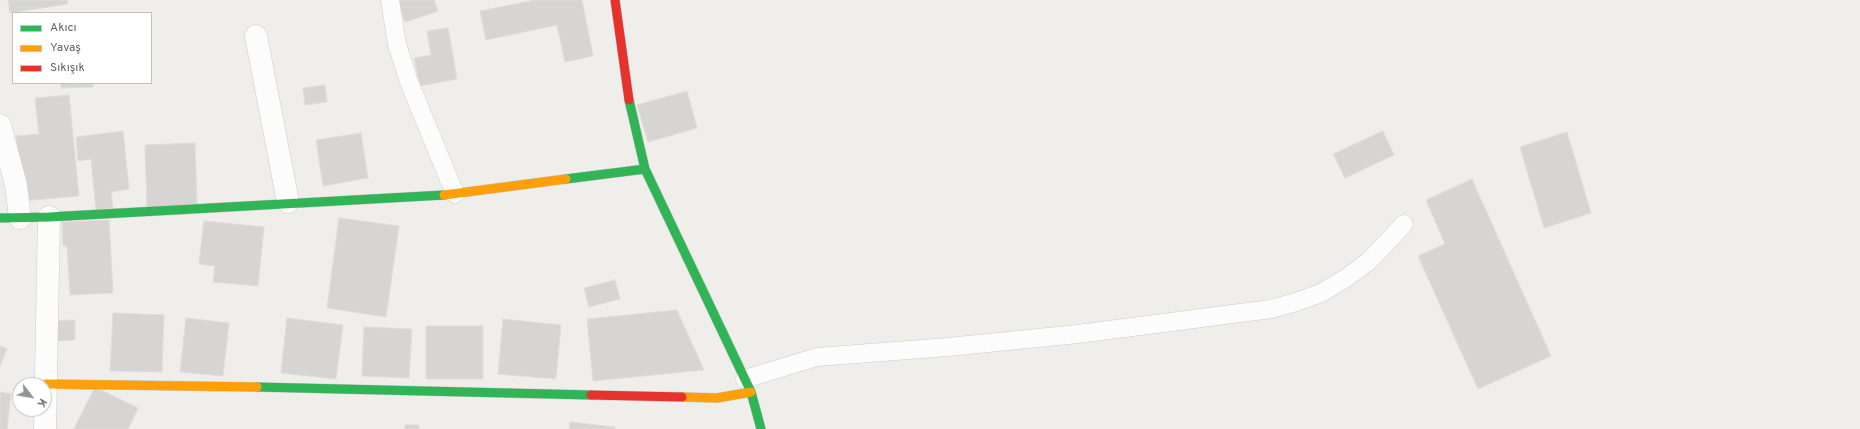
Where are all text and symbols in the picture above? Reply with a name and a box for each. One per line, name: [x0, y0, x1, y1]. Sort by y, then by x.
legend: [12, 12, 152, 84]
text: Akıcı: [50, 20, 77, 36]
text: Yavaş: [50, 40, 81, 56]
text: Sıkışık: [50, 60, 85, 76]
north arrow: [12, 377, 52, 417]
text: K: [33, 396, 49, 410]

